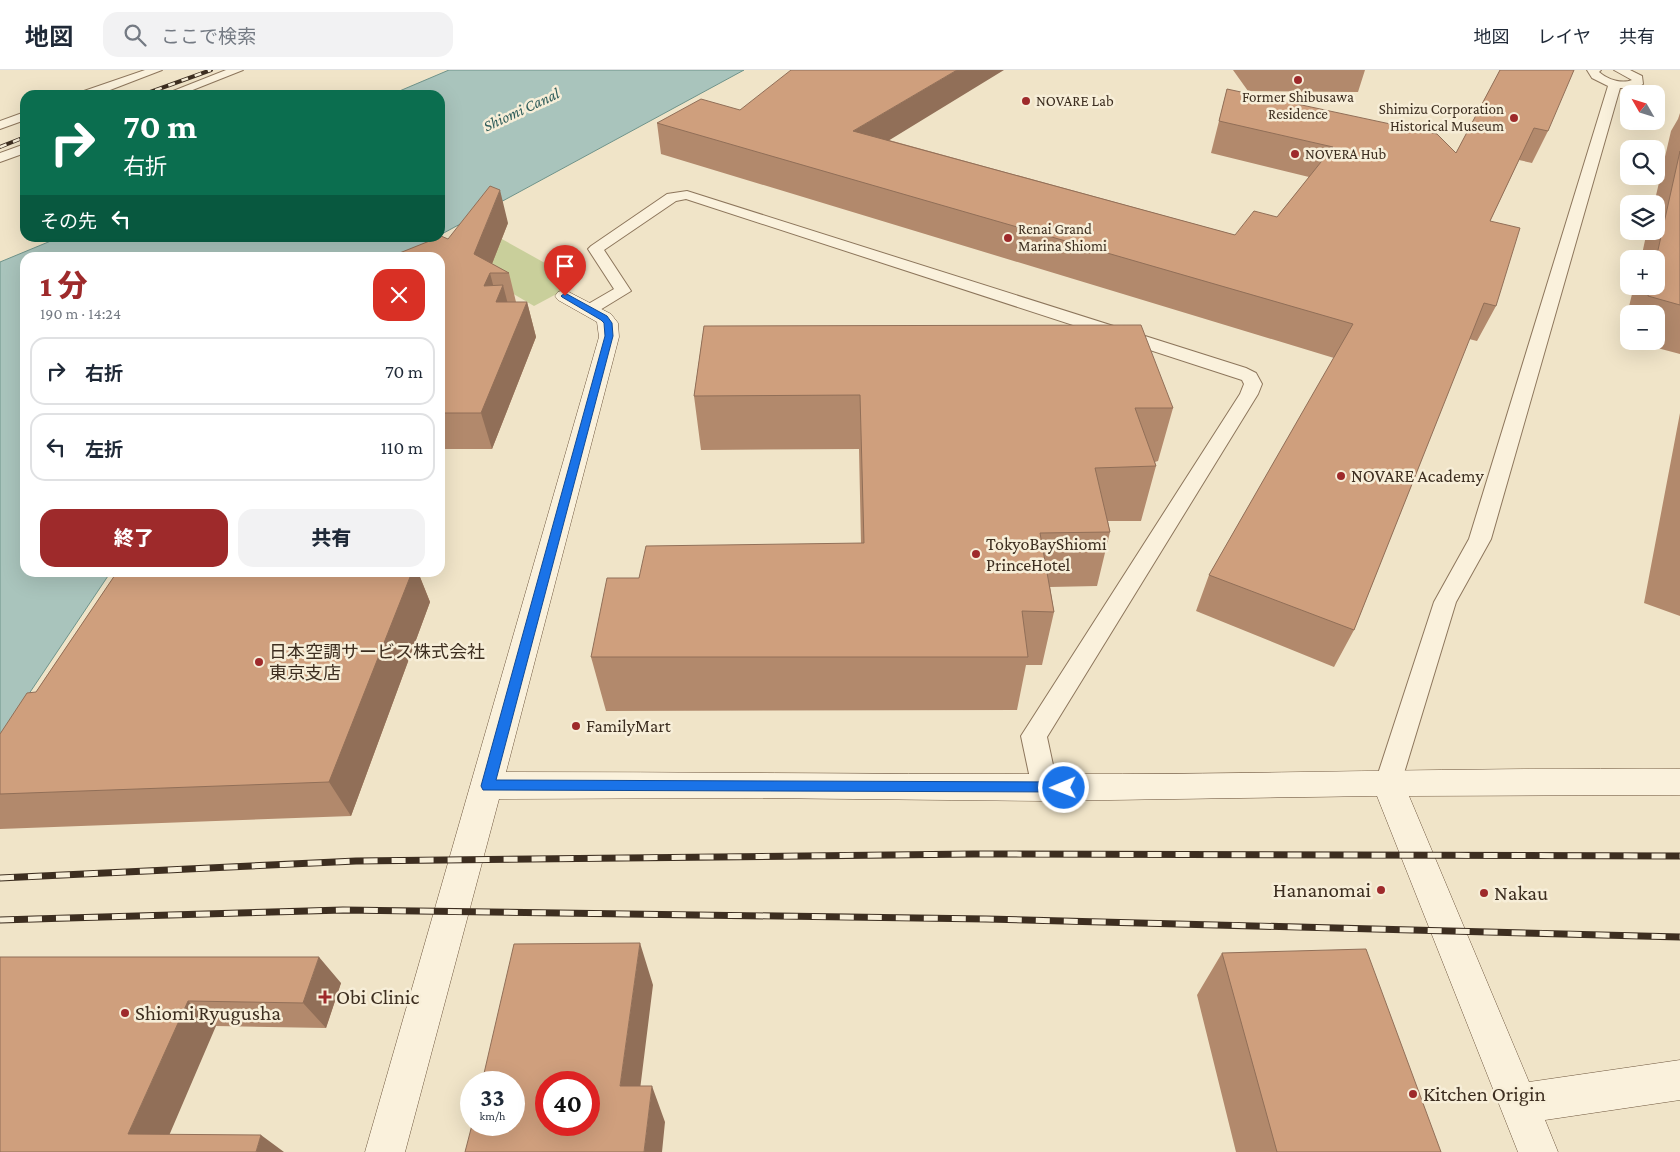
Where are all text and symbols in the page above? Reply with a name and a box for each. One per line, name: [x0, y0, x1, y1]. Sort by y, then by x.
search box: [103, 12, 453, 57]
icon: search: [121, 21, 149, 49]
text: 地図: [25, 23, 73, 50]
text: ここで検索: [161, 26, 256, 47]
text: 地図: [1474, 27, 1510, 47]
text: レイヤ: [1538, 27, 1591, 47]
text: 共有: [1619, 27, 1655, 47]
marker: Former Shibusawa Residence: [1292, 74, 1304, 86]
water label: Shiomi Canal: [481, 84, 563, 134]
north arrow: [1620, 85, 1665, 130]
map controls: [1620, 85, 1665, 350]
place label: Former Shibusawa Residence: [1242, 89, 1354, 122]
place label: NOVARE Lab: [1036, 93, 1114, 109]
marker: NOVARE Lab: [1020, 95, 1032, 107]
place label: Shimizu Corporation Historical Museum: [1379, 101, 1504, 134]
text: 70 m: [123, 107, 197, 146]
icon: right: [40, 110, 105, 175]
marker: Shimizu Corporation Historical Museum: [1508, 112, 1520, 124]
button: search: [1620, 140, 1665, 185]
place label: NOVERA Hub: [1305, 146, 1386, 162]
marker: NOVERA Hub: [1289, 148, 1301, 160]
text: 右折: [123, 154, 167, 179]
button: layers: [1620, 195, 1665, 240]
icon: left: [107, 205, 135, 233]
text: その先: [40, 211, 97, 232]
place label: Renai Grand Marina Shiomi: [1018, 221, 1107, 254]
marker: Renai Grand Marina Shiomi: [1002, 232, 1014, 244]
pin: [544, 245, 586, 296]
button: +: [1620, 250, 1665, 295]
icon: arrive: [551, 252, 579, 280]
text: 1 分: [40, 269, 88, 302]
button: close: [373, 269, 425, 321]
text: 190 m · 14:24: [40, 305, 121, 322]
button: −: [1620, 305, 1665, 350]
icon: right: [42, 357, 70, 385]
text: 70 m: [385, 361, 423, 382]
text: 右折: [85, 363, 123, 384]
icon: left: [42, 433, 70, 461]
text: 110 m: [381, 437, 423, 458]
text: 左折: [85, 439, 123, 460]
place label: NOVARE Academy: [1351, 466, 1484, 486]
marker: NOVARE Academy: [1335, 470, 1347, 482]
button: 終了: [40, 509, 228, 567]
button: 共有: [238, 509, 425, 567]
place label: TokyoBayShiomi PrinceHotel: [986, 534, 1107, 575]
marker: TokyoBayShiomi PrinceHotel: [970, 548, 982, 560]
place label: 日本空調サービス株式会社 東京支店: [269, 642, 485, 683]
marker: 日本空調サービス株式会社 東京支店: [253, 656, 265, 668]
place label: FamilyMart: [586, 716, 672, 736]
marker: FamilyMart: [570, 720, 582, 732]
position arrow: [1037, 761, 1089, 813]
place label: Hananomai: [1273, 878, 1372, 902]
place label: Nakau: [1494, 881, 1548, 905]
marker: Hananomai: [1375, 884, 1387, 896]
marker: Nakau: [1478, 887, 1490, 899]
place label: Obi Clinic: [336, 985, 419, 1009]
marker: Obi Clinic: [318, 990, 332, 1004]
place label: Shiomi Ryugusha: [135, 1001, 281, 1025]
marker: Shiomi Ryugusha: [119, 1007, 131, 1019]
speed limit sign: 40: [535, 1071, 600, 1136]
place label: Kitchen Origin: [1423, 1082, 1546, 1106]
text: 33: [480, 1084, 505, 1111]
marker: Kitchen Origin: [1407, 1088, 1419, 1100]
text: km/h: [480, 1109, 505, 1123]

